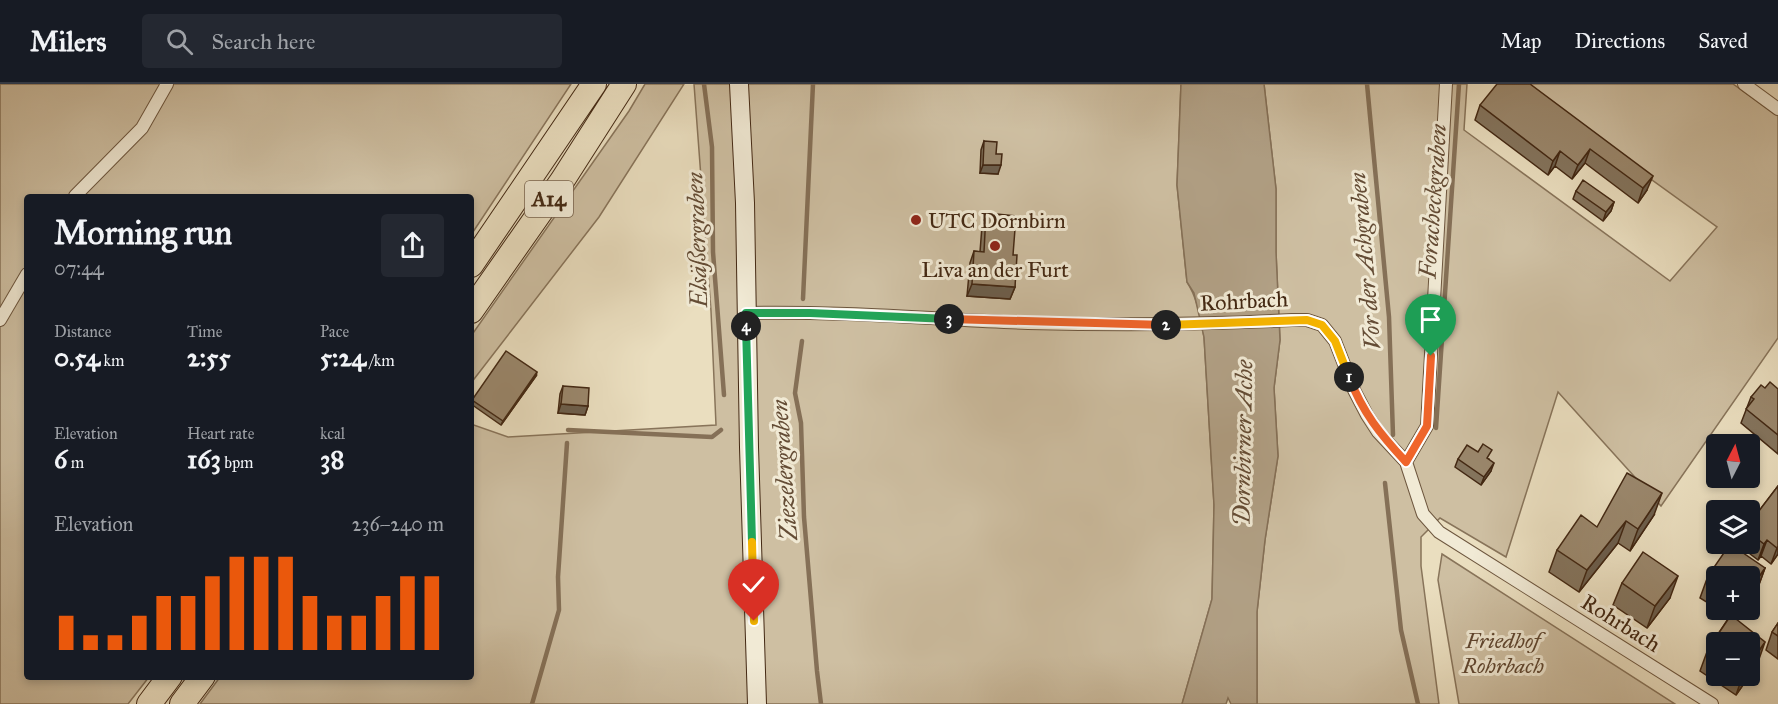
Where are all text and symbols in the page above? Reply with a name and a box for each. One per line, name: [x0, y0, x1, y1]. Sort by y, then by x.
search box: [142, 14, 562, 68]
text: Milers: [30, 24, 106, 59]
icon: search: [163, 25, 196, 58]
text: Search here: [211, 28, 316, 55]
text: Map: [1501, 28, 1542, 54]
text: Directions: [1575, 28, 1665, 54]
text: Saved: [1698, 28, 1748, 54]
water label: Foracheckgraben: [1413, 122, 1453, 280]
water label: Vor der Achgraben: [1342, 170, 1388, 351]
water label: Elsäßergraben: [680, 171, 714, 309]
road number: A14: [525, 181, 573, 217]
place label: UTC Dornbirn: [928, 207, 1066, 234]
text: Morning run: [54, 213, 232, 253]
marker: UTC Dornbirn: [909, 213, 923, 227]
button: share: [381, 214, 444, 277]
marker: Liva an der Furt: [988, 239, 1002, 253]
text: 07:44: [54, 256, 104, 280]
place label: Liva an der Furt: [921, 256, 1069, 283]
street label: Rohrbach: [1199, 285, 1289, 317]
pin: [1405, 294, 1456, 356]
icon: arrive: [1414, 303, 1447, 336]
pin: 3: [934, 304, 964, 334]
text: 3: [946, 309, 952, 328]
pin: 2: [1151, 310, 1181, 340]
pin: 4: [731, 311, 761, 341]
text: 2: [1162, 315, 1170, 334]
text: 4: [742, 316, 750, 335]
text: Distance: [54, 322, 111, 341]
text: Time: [187, 322, 222, 341]
text: Pace: [320, 322, 349, 341]
text: 0.54: [54, 341, 100, 373]
text: 2:55: [187, 341, 231, 373]
text: 5:24: [320, 341, 366, 373]
text: km: [100, 351, 124, 370]
text: /km: [366, 351, 395, 370]
water label: Dornbirner Ache: [1227, 359, 1259, 526]
pin: 1: [1334, 362, 1364, 392]
text: 1: [1346, 367, 1352, 386]
water label: Ziezelergraben: [764, 398, 804, 543]
text: Elevation: [54, 424, 118, 443]
text: Heart rate: [187, 424, 254, 443]
text: kcal: [320, 424, 345, 443]
north arrow: [1706, 434, 1760, 488]
map controls: [1706, 434, 1760, 686]
text: 6: [54, 443, 67, 475]
text: 163: [187, 443, 221, 475]
text: 38: [320, 443, 344, 475]
text: m: [67, 453, 84, 472]
text: bpm: [221, 453, 254, 472]
button: layers: [1706, 500, 1760, 554]
text: Elevation: [54, 512, 133, 536]
text: 236–240 m: [352, 512, 444, 536]
pin: [728, 559, 779, 621]
button: +: [1706, 566, 1760, 620]
icon: check: [737, 568, 770, 601]
street label: Rohrbach: [1576, 588, 1666, 658]
park label: Friedhof Rohrbach: [1461, 627, 1546, 679]
button: −: [1706, 632, 1760, 686]

